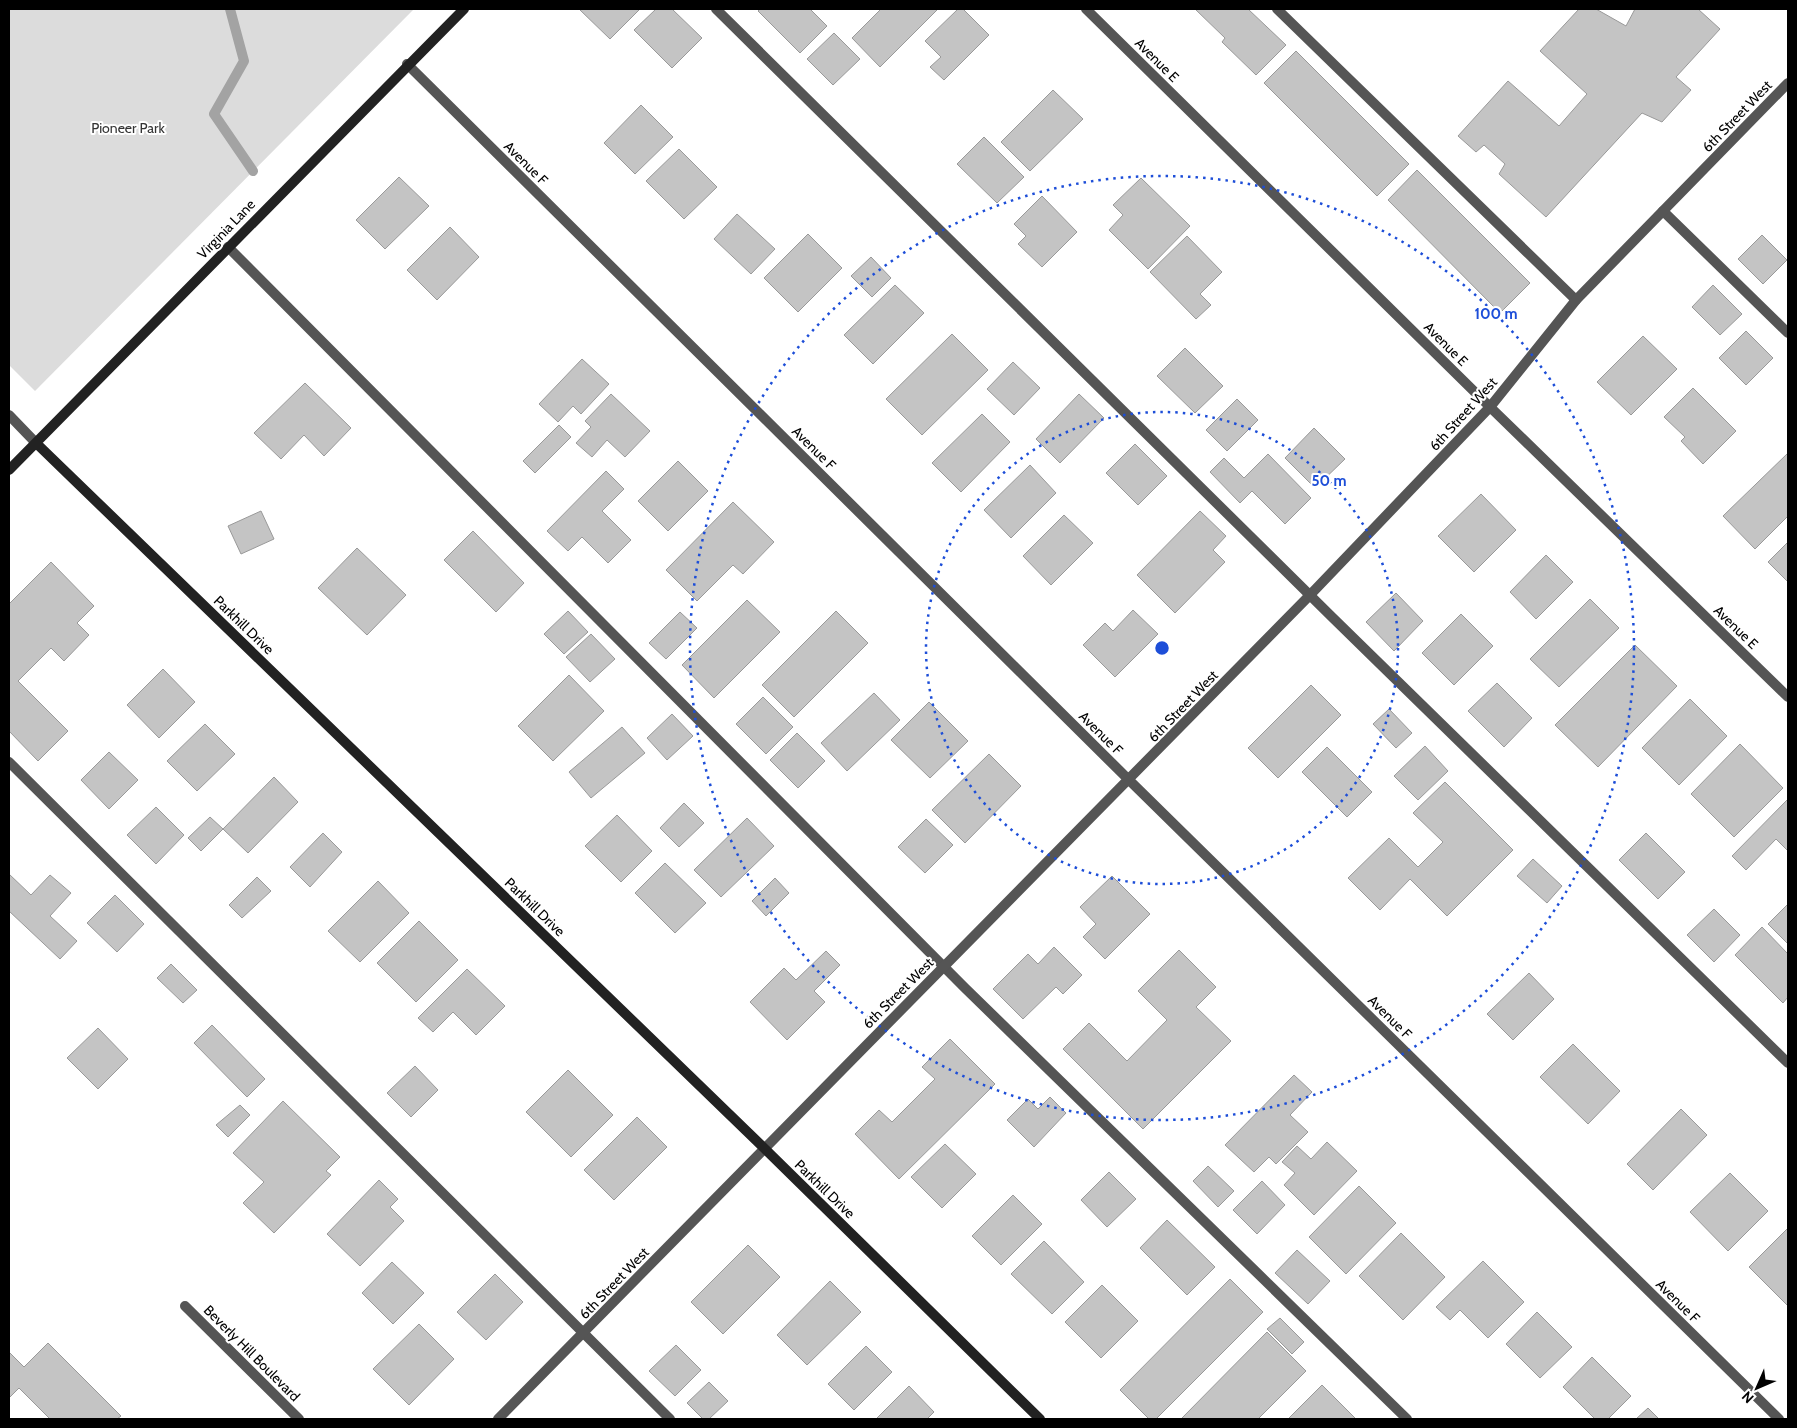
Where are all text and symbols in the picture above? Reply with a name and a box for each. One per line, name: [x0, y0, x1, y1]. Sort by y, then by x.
street label: Avenue E: [1131, 34, 1183, 86]
street label: 6th Street West: [1698, 76, 1776, 156]
park label: Pioneer Park: [91, 119, 166, 137]
street label: Avenue F: [500, 137, 552, 189]
street label: Virginia Lane: [193, 195, 259, 263]
text: 100 m: [1474, 305, 1518, 323]
street label: Avenue E: [1420, 318, 1472, 370]
street label: 6th Street West: [1425, 373, 1501, 455]
street label: Avenue F: [788, 422, 840, 474]
text: 50 m: [1311, 472, 1347, 490]
street label: Parkhill Drive: [210, 592, 278, 658]
street label: Avenue E: [1710, 601, 1762, 653]
centre of rings: [1153, 639, 1171, 657]
street label: 6th Street West: [1144, 666, 1222, 746]
street label: Avenue F: [1075, 707, 1127, 759]
street label: Parkhill Drive: [501, 874, 569, 940]
street label: 6th Street West: [859, 954, 937, 1032]
street label: Avenue F: [1364, 991, 1416, 1043]
street label: Parkhill Drive: [791, 1156, 859, 1222]
street label: 6th Street West: [575, 1243, 653, 1323]
street label: Avenue F: [1652, 1275, 1704, 1327]
street label: Beverly Hill Boulevard: [200, 1301, 304, 1405]
north arrow: [1732, 1363, 1782, 1413]
text: N: [1738, 1387, 1758, 1407]

